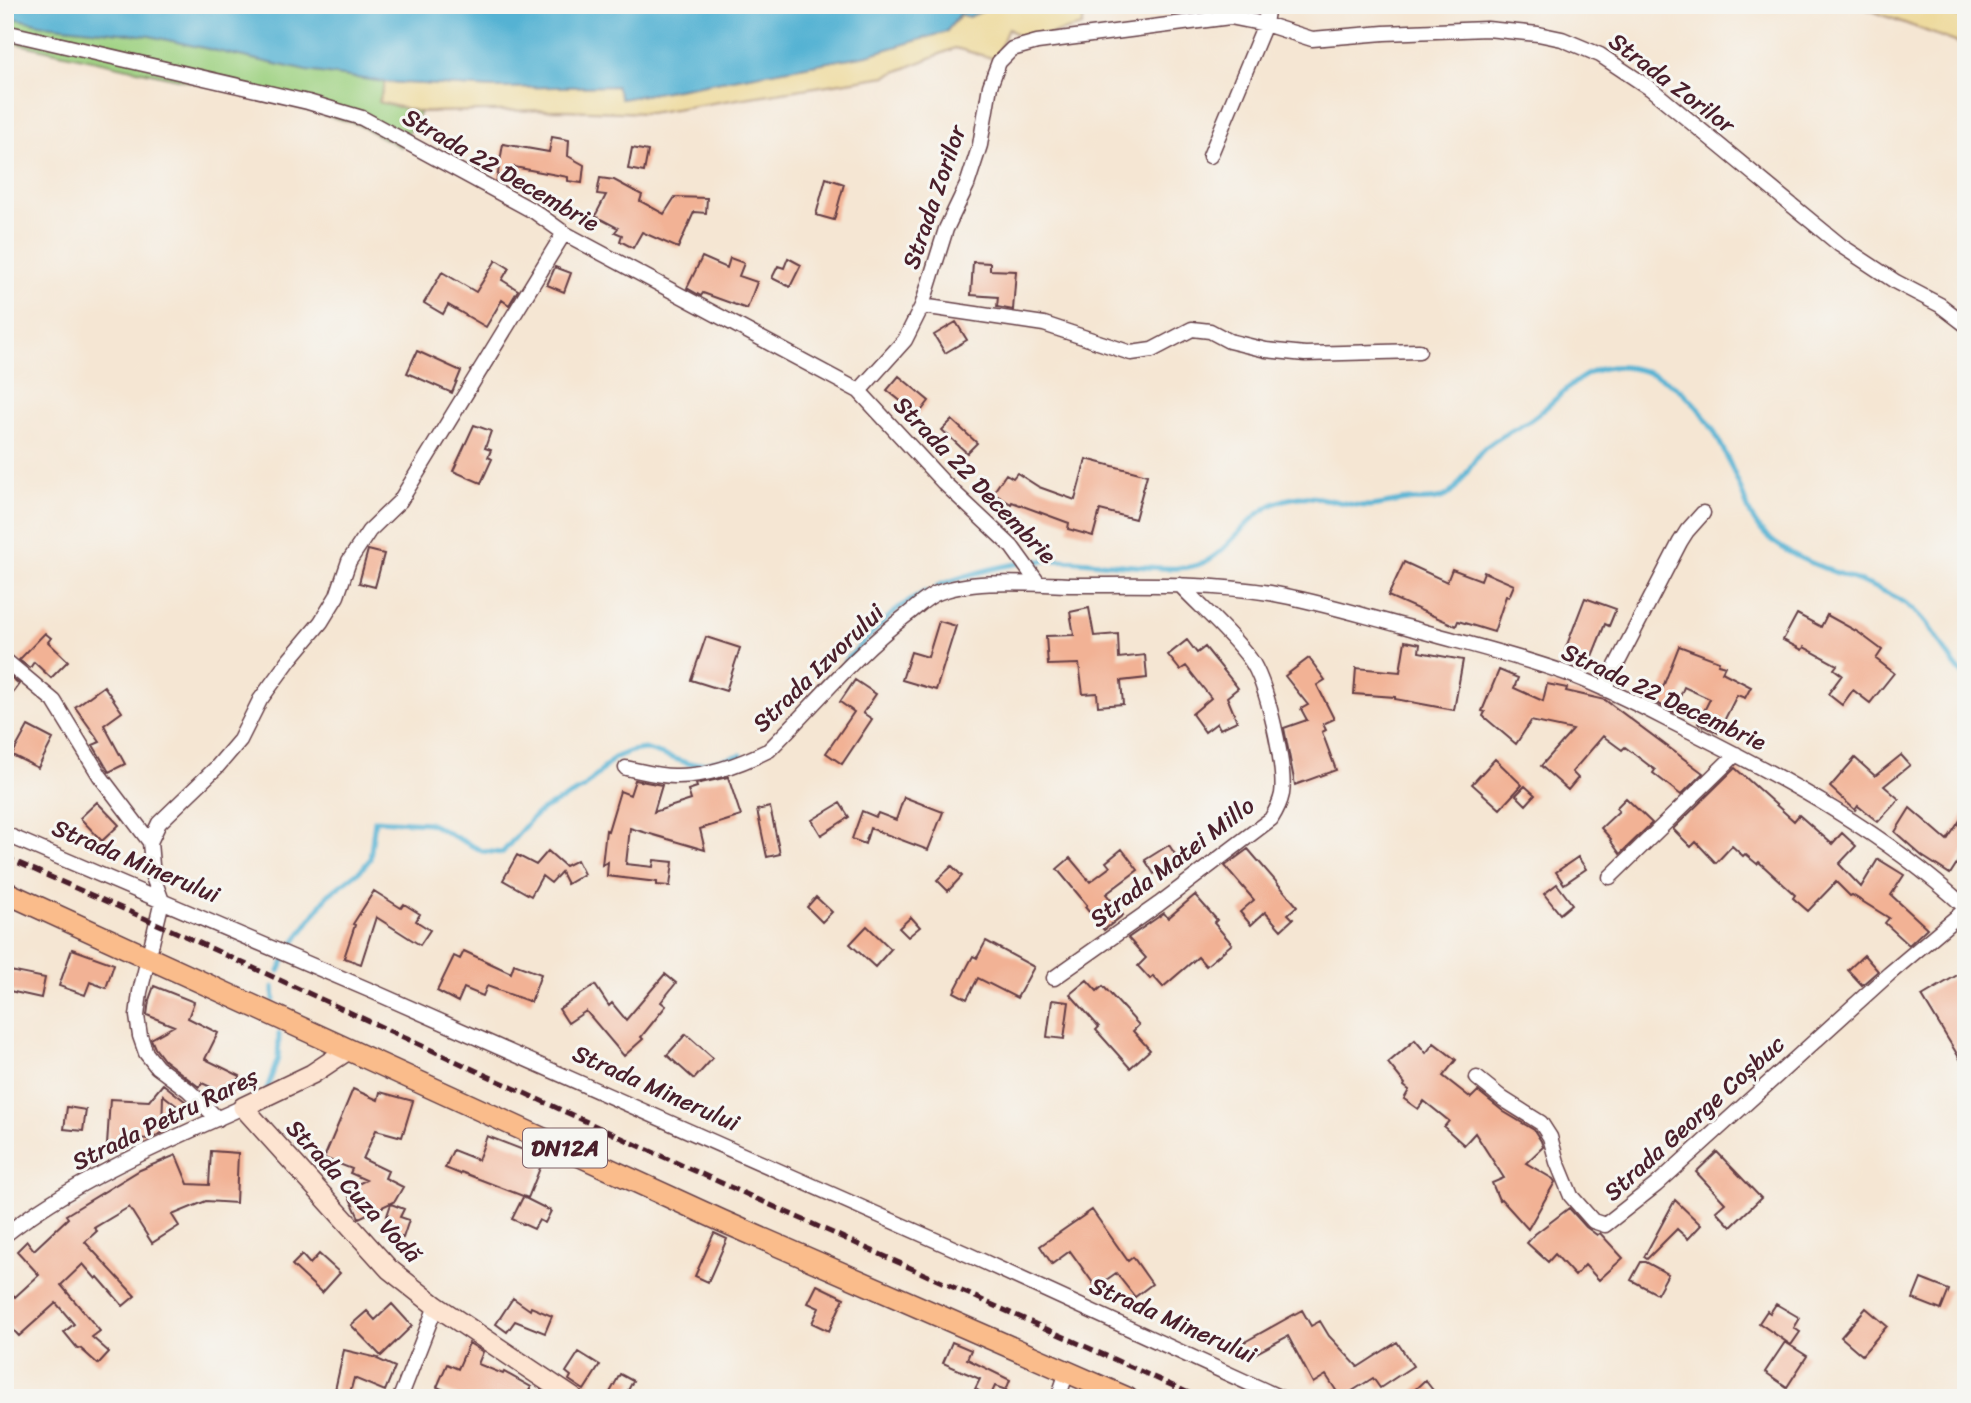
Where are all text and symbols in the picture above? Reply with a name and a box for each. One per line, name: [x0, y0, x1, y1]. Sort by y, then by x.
street label: Strada Zorilor: [1600, 21, 1745, 146]
street label: Strada 22 Decembrie: [394, 96, 608, 244]
street label: Strada Zorilor: [890, 118, 979, 275]
street label: Strada 22 Decembrie: [883, 386, 1067, 575]
street label: Strada Izvorului: [742, 593, 894, 743]
street label: Strada 22 Decembrie: [1555, 631, 1774, 763]
street label: Strada Matei Millo: [1080, 785, 1264, 939]
street label: Strada Minerului: [45, 807, 228, 916]
street label: Strada George Coșbuc: [1593, 1024, 1795, 1212]
street label: Strada Minerului: [566, 1032, 748, 1144]
street label: Strada Petru Rareș: [65, 1055, 266, 1182]
street label: Strada Cuza Vodă: [276, 1109, 433, 1274]
road number: DN12A: [523, 1128, 607, 1168]
street label: Strada Minerului: [1083, 1264, 1265, 1376]

